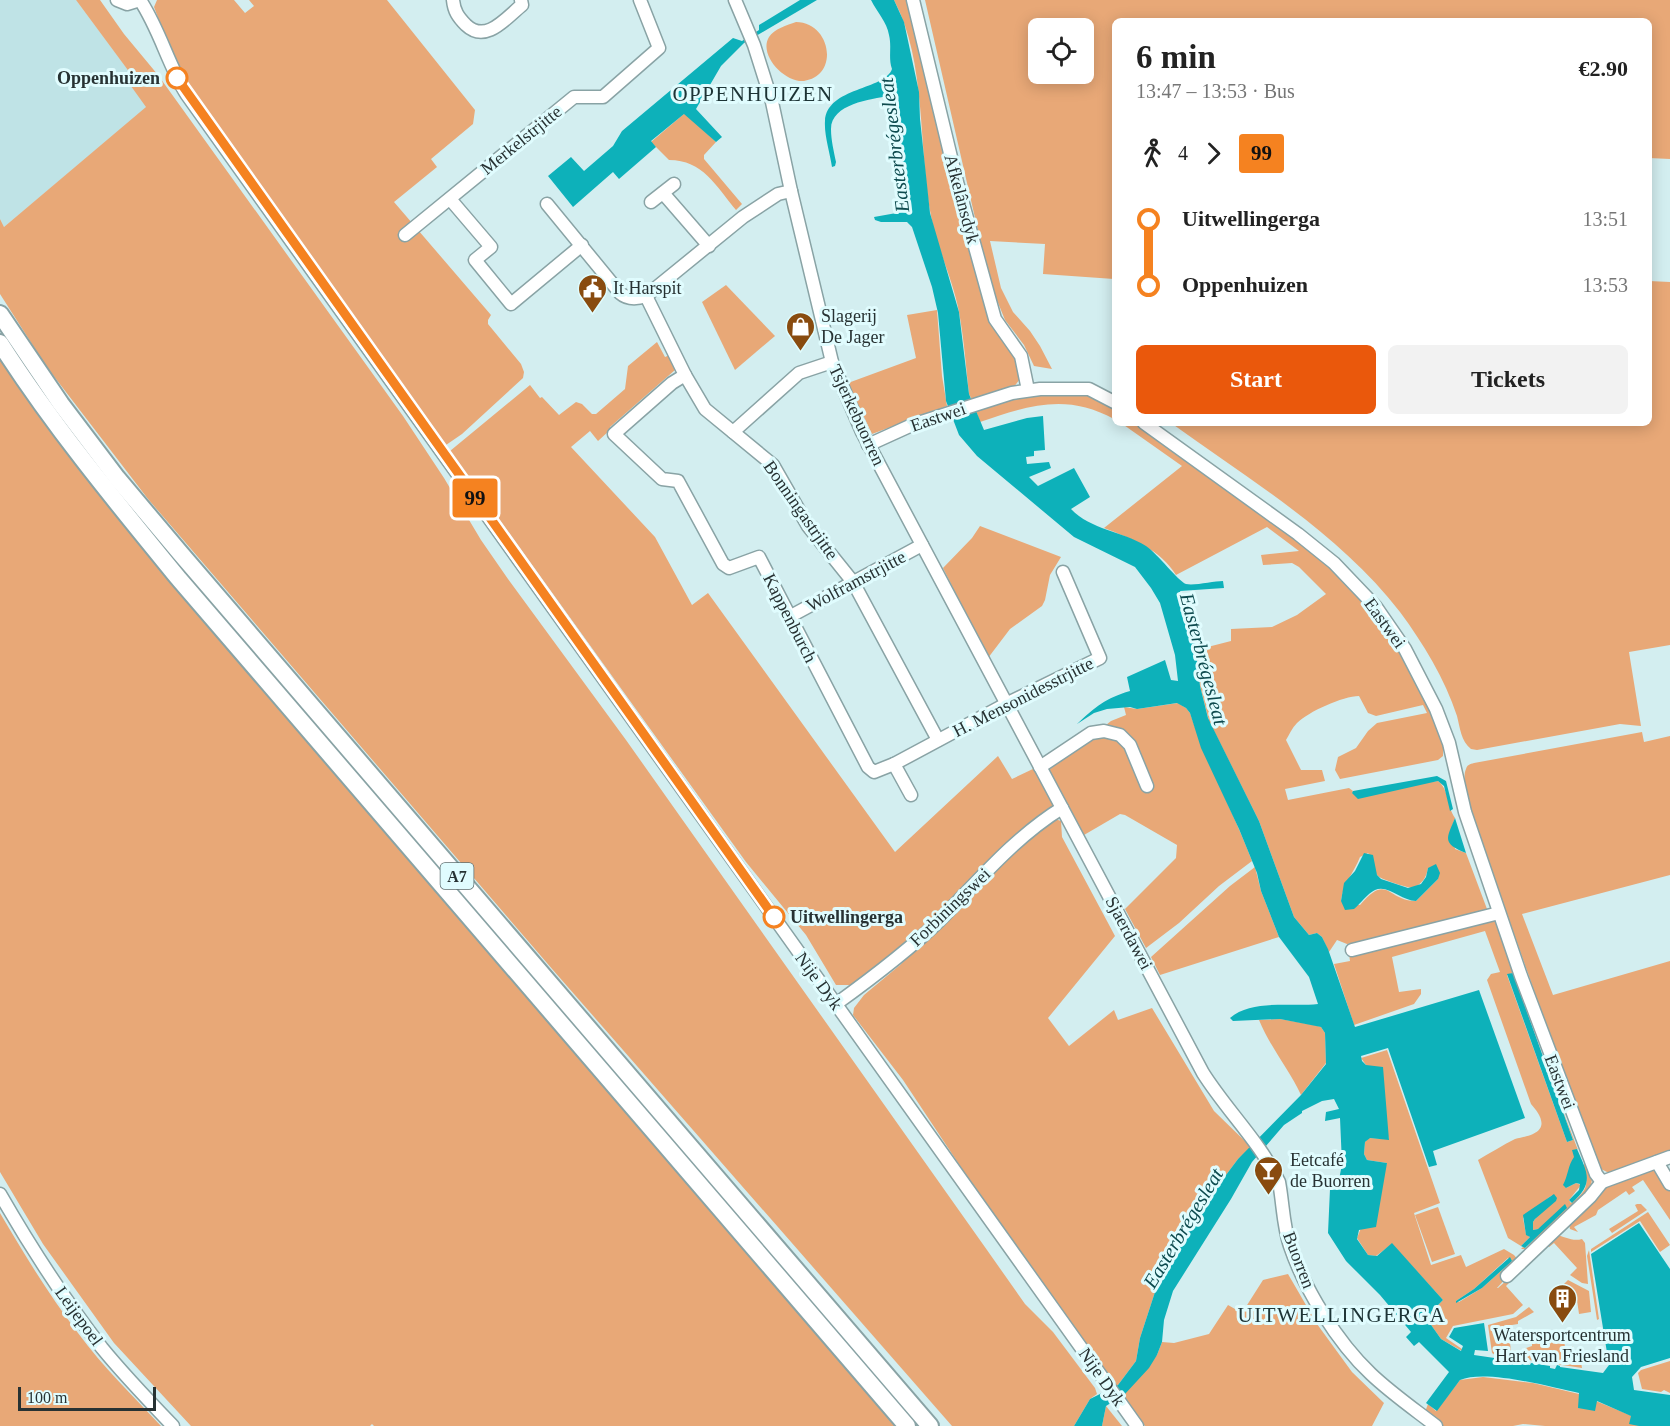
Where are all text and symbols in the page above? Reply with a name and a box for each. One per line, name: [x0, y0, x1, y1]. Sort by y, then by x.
map controls: [1028, 18, 1094, 84]
button: locate: [1028, 18, 1094, 84]
text: 6 min: [1136, 39, 1216, 75]
text: €2.90: [1579, 56, 1628, 81]
marker: Oppenhuizen: [166, 67, 188, 89]
place label: Oppenhuizen: [57, 68, 160, 88]
water label: Easterbrégesleat: [875, 76, 914, 215]
text: 13:47 – 13:53 · Bus: [1136, 80, 1295, 102]
district label: OPPENHUIZEN: [672, 82, 834, 106]
street label: Merkelstrjitte: [477, 101, 565, 179]
icon: walk: [1136, 137, 1169, 170]
icon: forward: [1197, 137, 1230, 170]
text: 99: [1251, 141, 1272, 165]
text: 4: [1178, 142, 1188, 164]
street label: Afkelânsdyk: [940, 152, 984, 246]
text: Uitwellingerga: [1182, 206, 1320, 231]
text: 13:51: [1582, 208, 1628, 230]
public building icon: It Harspit: [576, 272, 608, 314]
text: Oppenhuizen: [1182, 272, 1308, 297]
text: 13:53: [1582, 274, 1628, 296]
place label: It Harspit: [613, 278, 681, 298]
place label: Slagerij De Jager: [821, 306, 884, 347]
shop icon: Slagerij De Jager: [784, 310, 816, 352]
button: Start: [1136, 345, 1376, 414]
button: Tickets: [1388, 345, 1628, 414]
street label: Tsjerkebuorren: [825, 362, 889, 468]
street label: Eastwei: [908, 398, 968, 436]
street label: Bonningastrjitte: [760, 457, 842, 563]
line badge: 99: [448, 478, 502, 518]
text: 99: [465, 486, 486, 510]
street label: Wolframstrjitte: [803, 546, 909, 616]
street label: Kappenburch: [759, 570, 821, 666]
water label: Easterbrégesleat: [1175, 590, 1232, 728]
street label: Eastwei: [1360, 594, 1410, 652]
street label: H. Mensonidesstrjitte: [949, 653, 1097, 741]
road number: A7: [440, 863, 474, 889]
street label: Forbiningswei: [906, 864, 994, 950]
street label: Sjaerdawei: [1101, 893, 1157, 973]
marker: Uitwellingerga: [763, 906, 785, 928]
place label: Uitwellingerga: [790, 907, 903, 927]
street label: Nije Dyk: [791, 948, 847, 1014]
street label: Eastwei: [1540, 1052, 1580, 1112]
place label: Eetcafé de Buorren: [1290, 1150, 1370, 1191]
bar icon: Eetcafé de Buorren: [1253, 1154, 1285, 1196]
water label: Easterbrégesleat: [1138, 1164, 1228, 1293]
street label: Buorren: [1279, 1229, 1319, 1291]
building icon: Watersportcentrum Hart van Friesland: [1546, 1282, 1578, 1324]
street label: Leijepoel: [51, 1283, 107, 1349]
district label: UITWELLINGERGA: [1238, 1303, 1446, 1327]
place label: Watersportcentrum Hart van Friesland: [1493, 1325, 1631, 1366]
street label: Nije Dyk: [1075, 1344, 1129, 1410]
scale bar: [18, 1384, 156, 1412]
text: 100 m: [27, 1389, 67, 1406]

